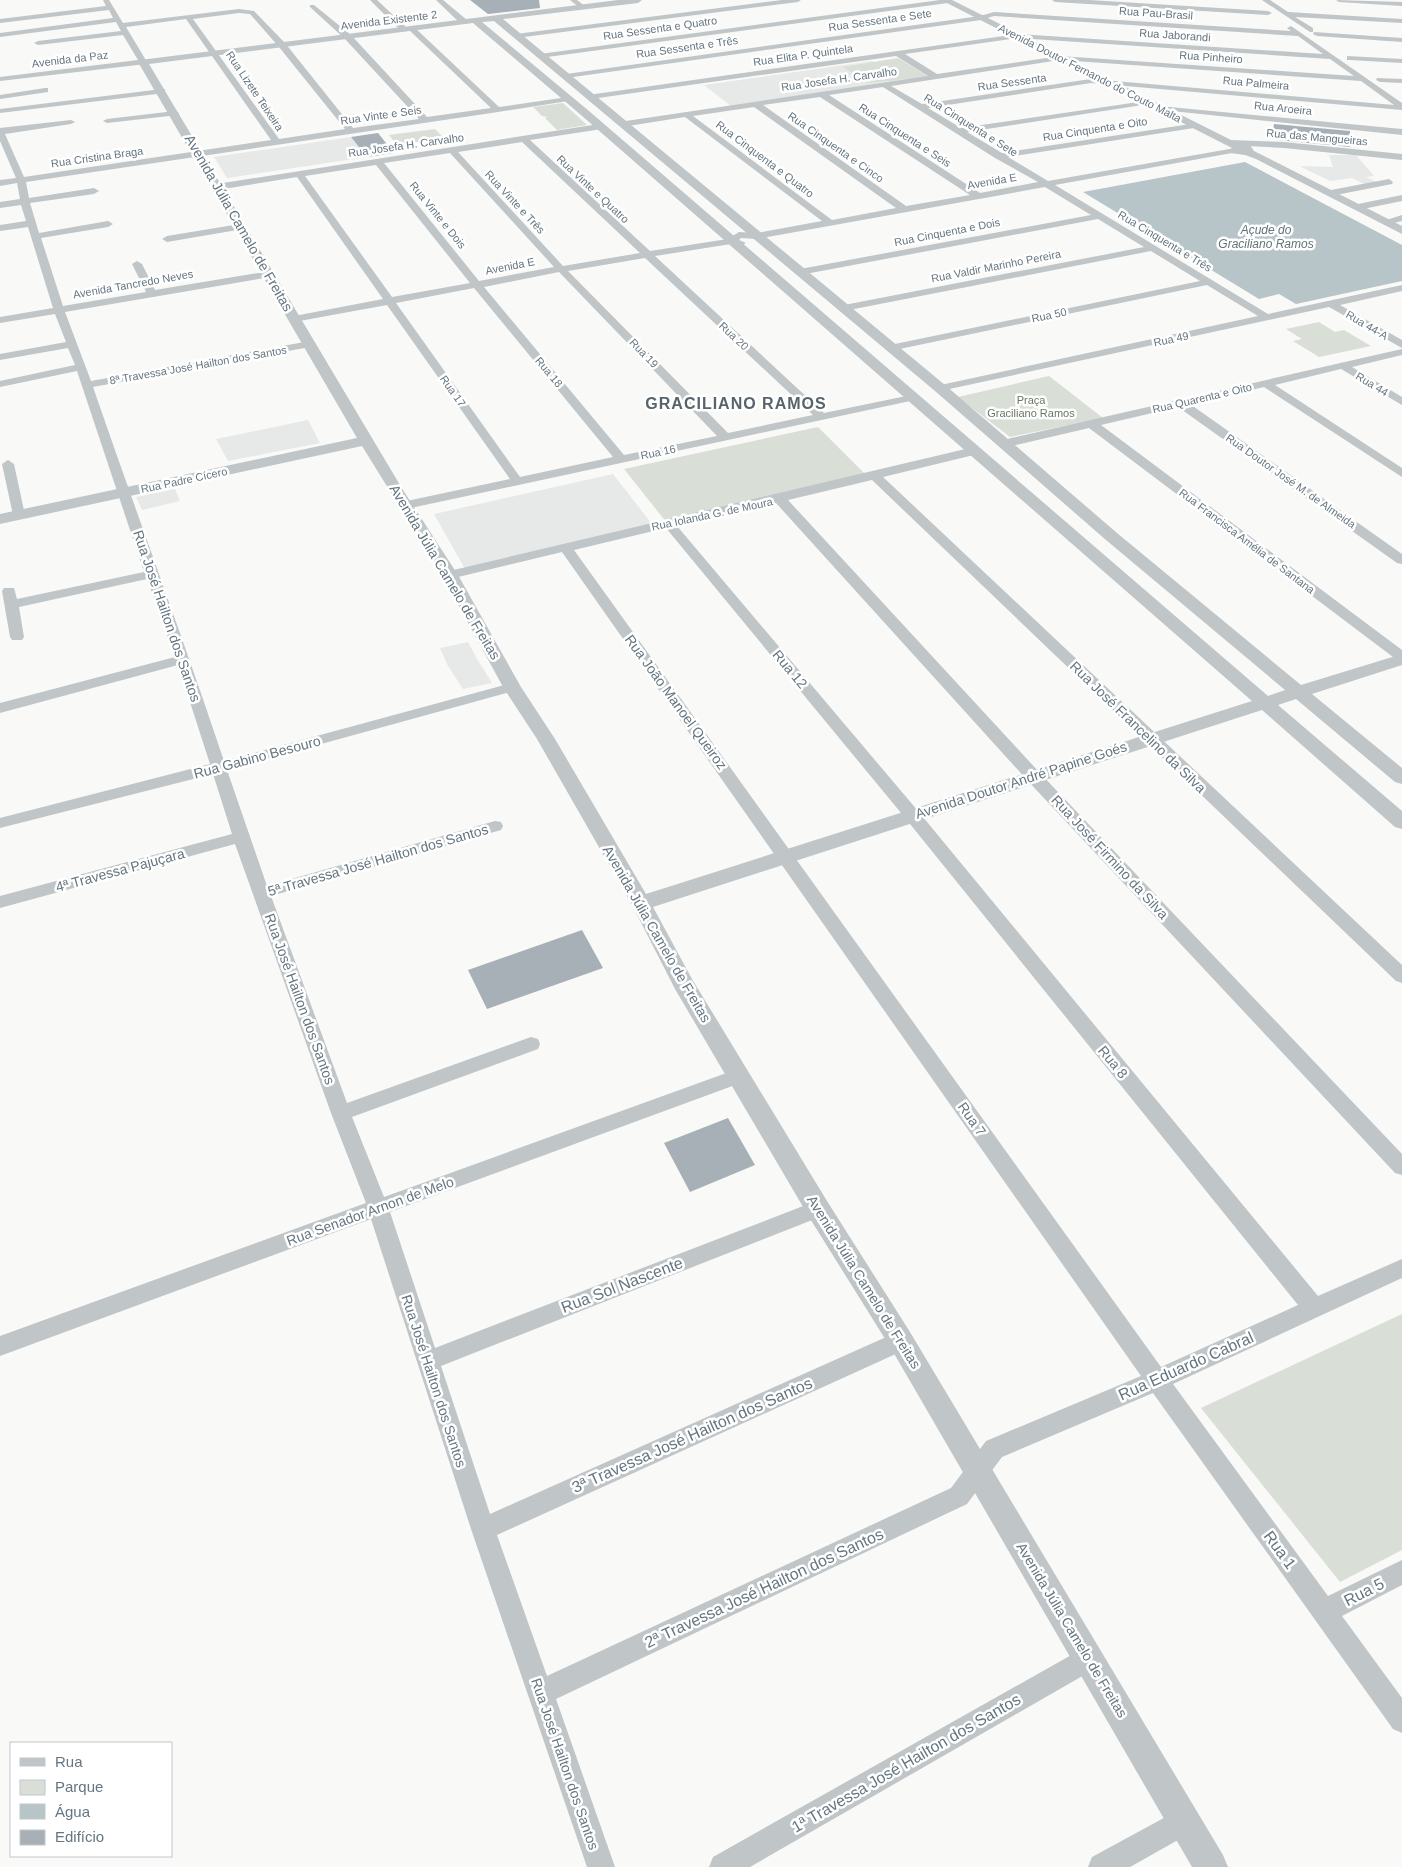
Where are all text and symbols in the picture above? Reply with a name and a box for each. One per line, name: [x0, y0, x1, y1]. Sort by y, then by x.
street label: Rua Pau-Brasil: [1119, 4, 1193, 22]
street label: Rua Sessenta e Sete: [828, 7, 932, 33]
street label: Avenida Existente 2: [340, 8, 438, 32]
street label: Rua Sessenta e Quatro: [602, 14, 718, 42]
street label: Avenida Doutor Fernando do Couto Malta: [997, 21, 1184, 125]
street label: Rua Jaborandi: [1139, 27, 1211, 43]
street label: Rua Sessenta e Três: [635, 34, 739, 60]
street label: Rua Elita P. Quintela: [752, 42, 855, 68]
street label: Avenida da Paz: [31, 48, 109, 70]
street label: Rua Lizete Teixeira: [224, 49, 287, 134]
street label: Rua Pinheiro: [1179, 49, 1243, 65]
street label: Rua Josefa H. Carvalho: [780, 65, 898, 93]
street label: Rua Sessenta: [977, 71, 1048, 93]
street label: Rua Palmeira: [1222, 74, 1291, 92]
street label: Rua Cinquenta e Sete: [922, 91, 1020, 159]
street label: Rua Aroeira: [1253, 99, 1313, 117]
street label: Rua Cinquenta e Seis: [857, 101, 954, 169]
street label: Rua Vinte e Seis: [340, 103, 423, 127]
street label: Rua Cinquenta e Cinco: [786, 109, 886, 185]
street label: Rua Cinquenta e Oito: [1042, 115, 1148, 143]
street label: Rua Cinquenta e Quatro: [714, 118, 816, 200]
street label: Rua das Mangueiras: [1266, 127, 1369, 147]
street label: Rua Josefa H. Carvalho: [347, 131, 465, 159]
street label: Avenida Júlia Camelo de Freitas: [182, 132, 296, 314]
street label: Rua Cristina Braga: [50, 144, 145, 169]
street label: Rua Vinte e Quatro: [555, 153, 631, 225]
street label: Rua Vinte e Três: [483, 168, 548, 236]
street label: Avenida E: [966, 171, 1018, 191]
street label: Rua Vinte e Dois: [407, 179, 469, 251]
street label: Rua Cinquenta e Três: [1116, 208, 1214, 274]
street label: Rua Cinquenta e Dois: [893, 216, 1001, 248]
water label: Açude do Graciliano Ramos: [1218, 223, 1314, 251]
street label: Rua Valdir Marinho Pereira: [930, 247, 1063, 284]
street label: Avenida E: [484, 255, 536, 277]
street label: Avenida Tancredo Neves: [72, 267, 195, 300]
street label: Rua 50: [1030, 305, 1068, 325]
street label: Rua 44-A: [1344, 308, 1391, 342]
street label: Rua 20: [717, 320, 751, 352]
street label: Rua 49: [1152, 329, 1190, 349]
street label: Rua 19: [627, 336, 661, 370]
street label: 8ª Travessa José Hailton dos Santos: [109, 343, 288, 386]
street label: Rua 18: [533, 355, 565, 389]
street label: Rua 44: [1354, 370, 1390, 398]
street label: Rua 17: [438, 373, 468, 409]
street label: Rua Quarenta e Oito: [1151, 381, 1253, 415]
park label: Praça Graciliano Ramos: [987, 394, 1075, 419]
district label: GRACILIANO RAMOS: [645, 395, 827, 412]
street label: Rua Doutor José M. de Almeida: [1224, 432, 1359, 531]
street label: Rua 16: [639, 442, 677, 462]
street label: Rua Padre Cícero: [140, 465, 228, 495]
street label: Avenida Júlia Camelo de Freitas: [386, 482, 504, 662]
street label: Rua Francisca Amélia de Santana: [1177, 486, 1318, 596]
street label: Rua Iolanda G. de Moura: [650, 495, 775, 533]
street label: Rua José Hailton dos Santos: [130, 528, 204, 704]
street label: Rua João Manoel Queiroz: [622, 632, 730, 772]
street label: Rua 12: [769, 647, 811, 692]
street label: Rua José Francelino da Silva: [1067, 658, 1209, 796]
street label: Rua Gabino Besouro: [192, 732, 322, 782]
street label: Avenida Doutor André Papine Goés: [913, 738, 1129, 822]
street label: Rua José Firmino da Silva: [1048, 792, 1172, 922]
street label: 5ª Travessa José Hailton dos Santos: [266, 821, 490, 899]
street label: Avenida Júlia Camelo de Freitas: [600, 843, 714, 1025]
street label: 4ª Travessa Pajuçara: [54, 845, 186, 895]
street label: Rua José Hailton dos Santos: [262, 911, 338, 1087]
street label: Rua 8: [1095, 1042, 1131, 1082]
street label: Rua 7: [955, 1099, 989, 1139]
street label: Rua Senador Arnon de Melo: [284, 1173, 456, 1249]
street label: Avenida Júlia Camelo de Freitas: [804, 1192, 924, 1372]
street label: Rua Sol Nascente: [559, 1254, 685, 1316]
street label: Rua José Hailton dos Santos: [398, 1293, 470, 1469]
street label: Rua Eduardo Cabral: [1116, 1329, 1256, 1403]
street label: 3ª Travessa José Hailton dos Santos: [569, 1374, 815, 1496]
street label: 2ª Travessa José Hailton dos Santos: [642, 1525, 886, 1651]
street label: Rua 1: [1261, 1528, 1299, 1572]
street label: Avenida Júlia Camelo de Freitas: [1013, 1540, 1131, 1720]
street label: Rua 5: [1341, 1575, 1387, 1609]
street label: Rua José Hailton dos Santos: [528, 1676, 602, 1852]
street label: 1ª Travessa José Hailton dos Santos: [789, 1690, 1023, 1836]
legend: [10, 1742, 172, 1857]
text: Rua: [55, 1753, 83, 1770]
text: Parque: [55, 1778, 103, 1795]
text: Água: [55, 1803, 91, 1820]
text: Edifício: [55, 1828, 104, 1845]

